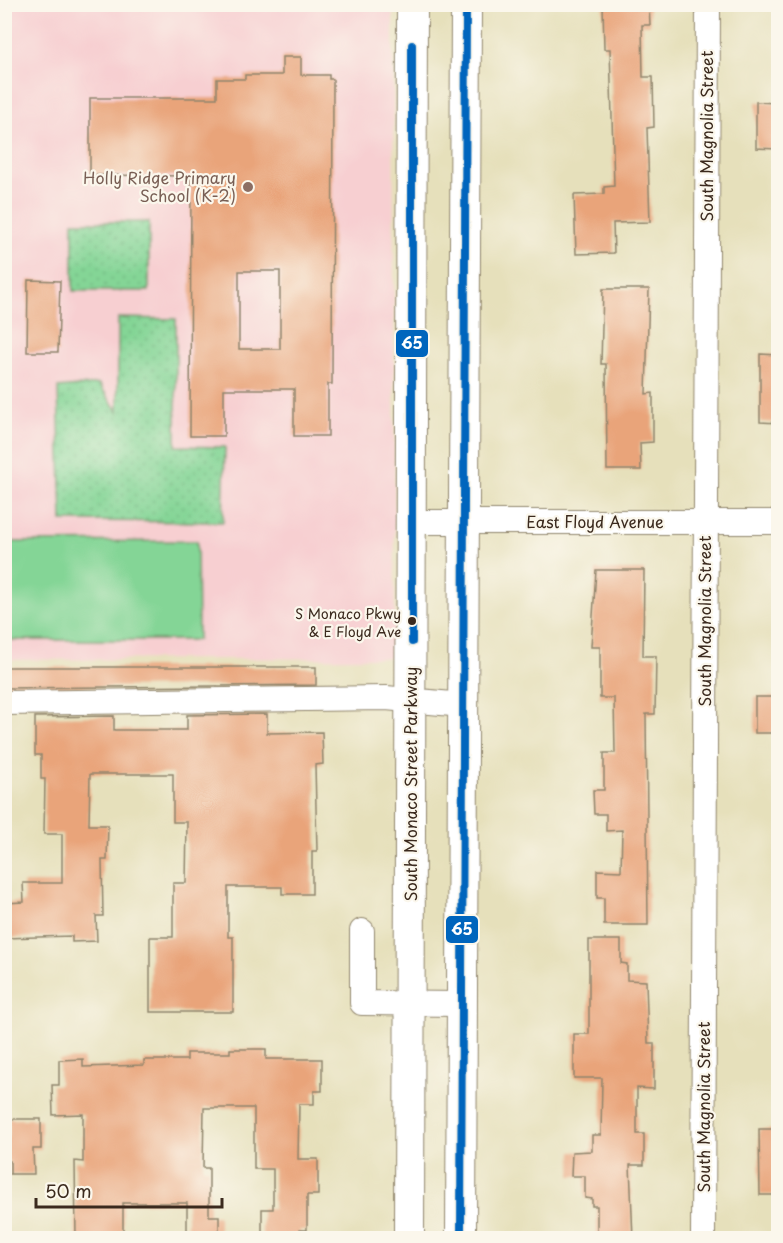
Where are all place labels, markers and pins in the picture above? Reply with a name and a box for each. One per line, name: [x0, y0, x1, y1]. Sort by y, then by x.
place label: Holly Ridge Primary School (K-2): [83, 165, 236, 207]
marker: Holly Ridge Primary School (K-2): [241, 180, 255, 194]
place label: S Monaco Pkwy & E Floyd Ave: [295, 603, 401, 642]
marker: S Monaco Pkwy & E Floyd Ave: [406, 615, 418, 627]

